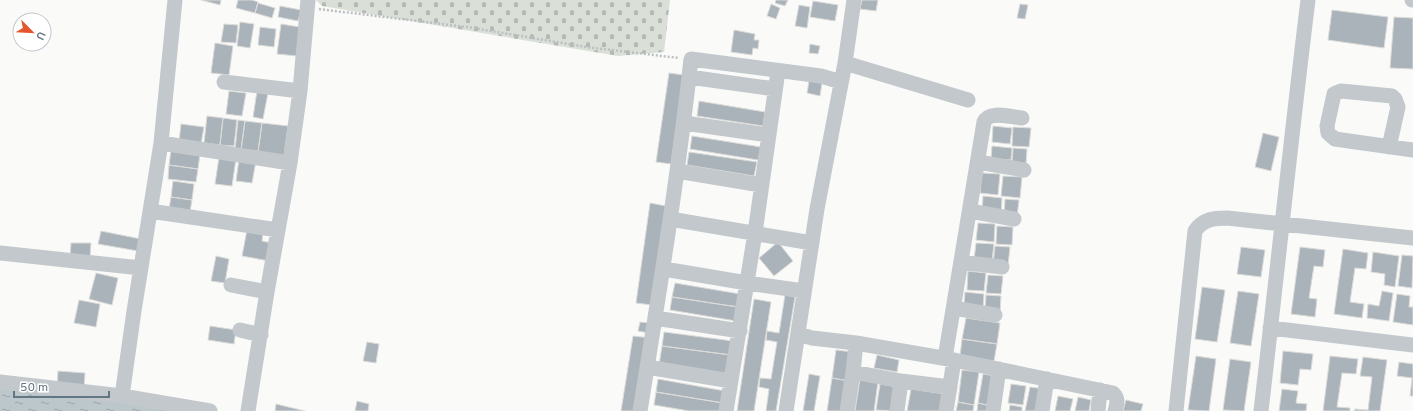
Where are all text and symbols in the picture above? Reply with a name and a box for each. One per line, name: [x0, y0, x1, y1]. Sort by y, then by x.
north arrow: [12, 12, 52, 52]
text: U: [32, 29, 48, 42]
scale bar: [14, 373, 109, 399]
text: 50 m: [20, 380, 48, 396]

